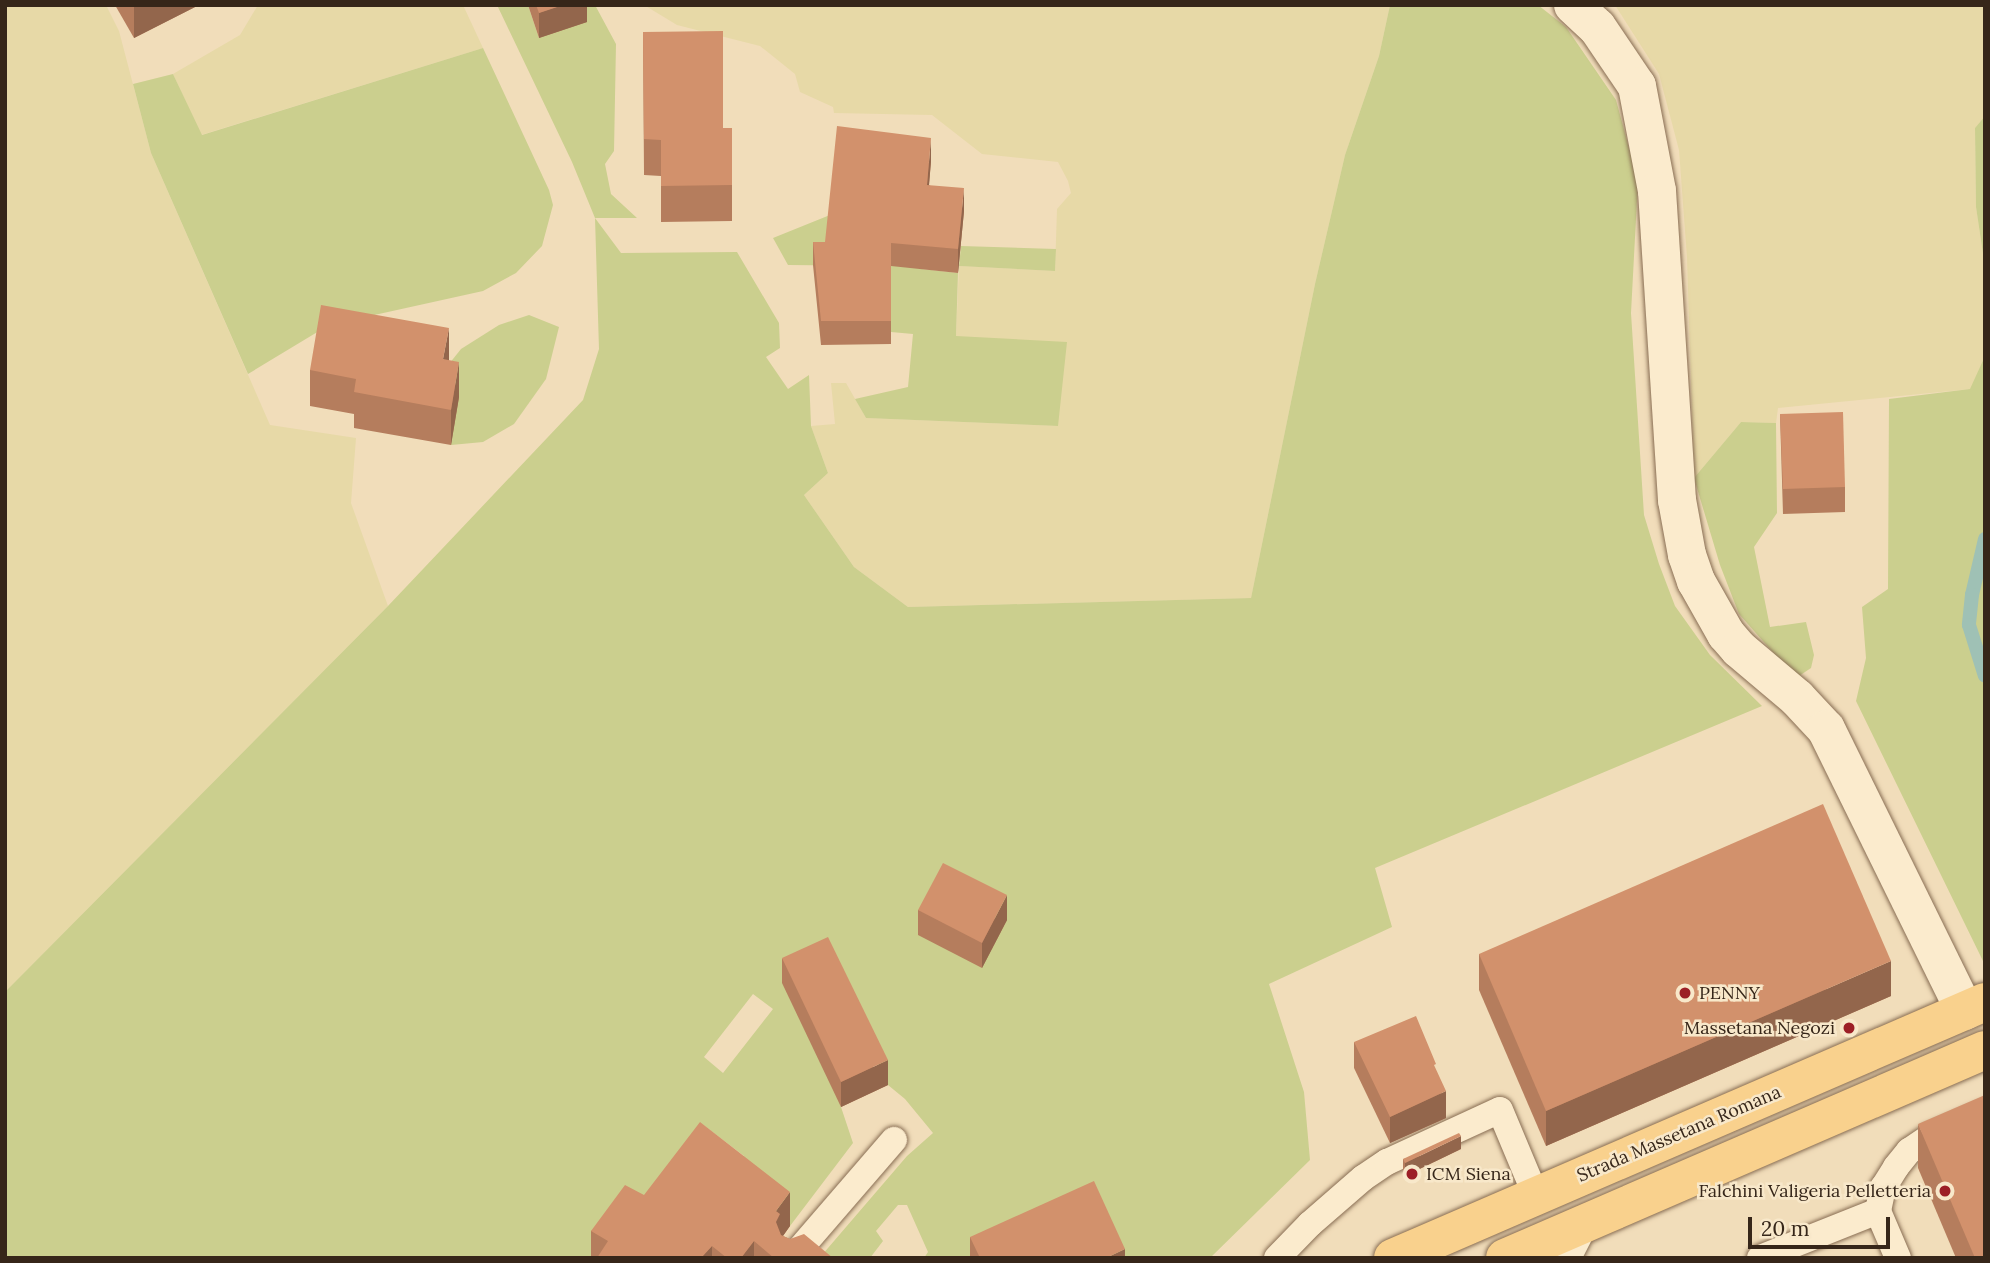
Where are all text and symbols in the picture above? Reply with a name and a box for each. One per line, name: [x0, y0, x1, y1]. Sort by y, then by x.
place label: PENNY: [1699, 982, 1760, 1004]
marker: PENNY: [1677, 985, 1693, 1001]
place label: Massetana Negozi: [1684, 1017, 1835, 1039]
marker: Massetana Negozi: [1841, 1020, 1857, 1036]
street label: Strada Massetana Romana: [1574, 1081, 1784, 1187]
place label: ICM Siena: [1426, 1163, 1511, 1185]
marker: ICM Siena: [1404, 1166, 1420, 1182]
place label: Falchini Valigeria Pelletteria: [1699, 1180, 1931, 1202]
marker: Falchini Valigeria Pelletteria: [1937, 1183, 1953, 1199]
scale bar: [1752, 1204, 1894, 1248]
text: 20 m: [1761, 1215, 1810, 1242]

